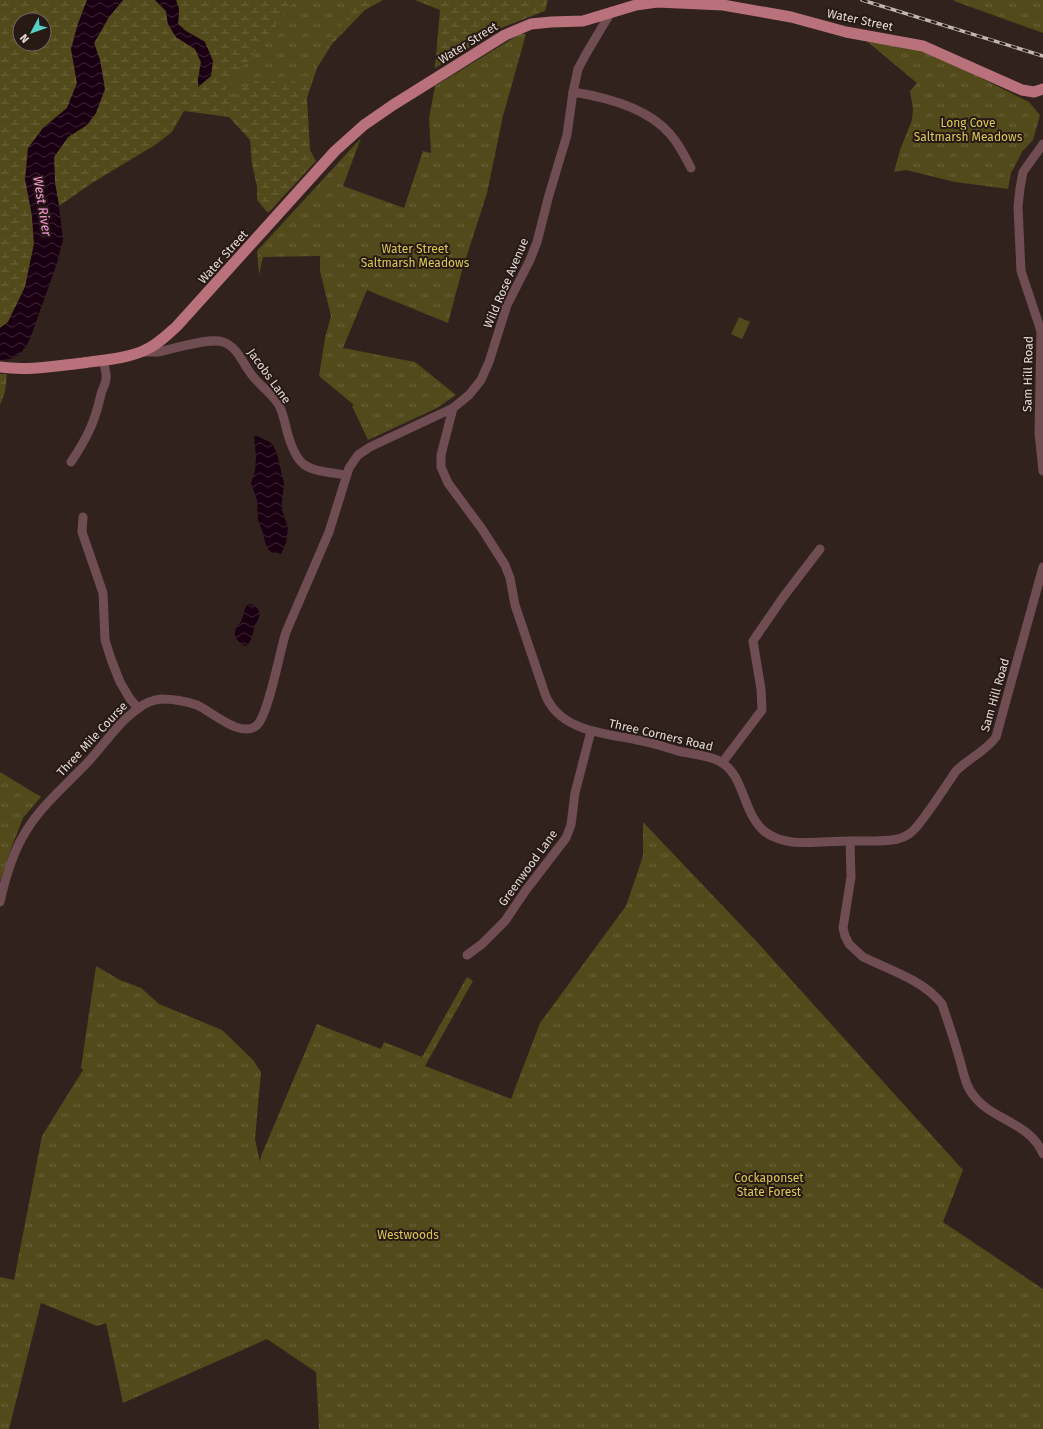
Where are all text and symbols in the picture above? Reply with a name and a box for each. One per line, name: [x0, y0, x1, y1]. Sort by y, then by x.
street label: Water Street: [826, 6, 895, 34]
north arrow: [12, 12, 52, 52]
street label: Water Street: [436, 19, 501, 67]
text: N: [18, 31, 32, 45]
park label: Long Cove Saltmarsh Meadows: [914, 116, 1023, 144]
water label: West River: [30, 175, 55, 238]
street label: Water Street: [195, 227, 251, 287]
street label: Wild Rose Avenue: [481, 236, 531, 330]
park label: Water Street Saltmarsh Meadows: [361, 242, 470, 270]
street label: Sam Hill Road: [1020, 336, 1036, 412]
street label: Jacobs Lane: [244, 346, 294, 406]
street label: Sam Hill Road: [978, 657, 1012, 733]
street label: Three Mile Course: [54, 699, 130, 779]
street label: Three Corners Road: [608, 716, 714, 754]
street label: Greenwood Lane: [496, 827, 560, 909]
park label: Cockaponset State Forest: [734, 1171, 804, 1199]
park label: Westwoods: [377, 1228, 439, 1242]

